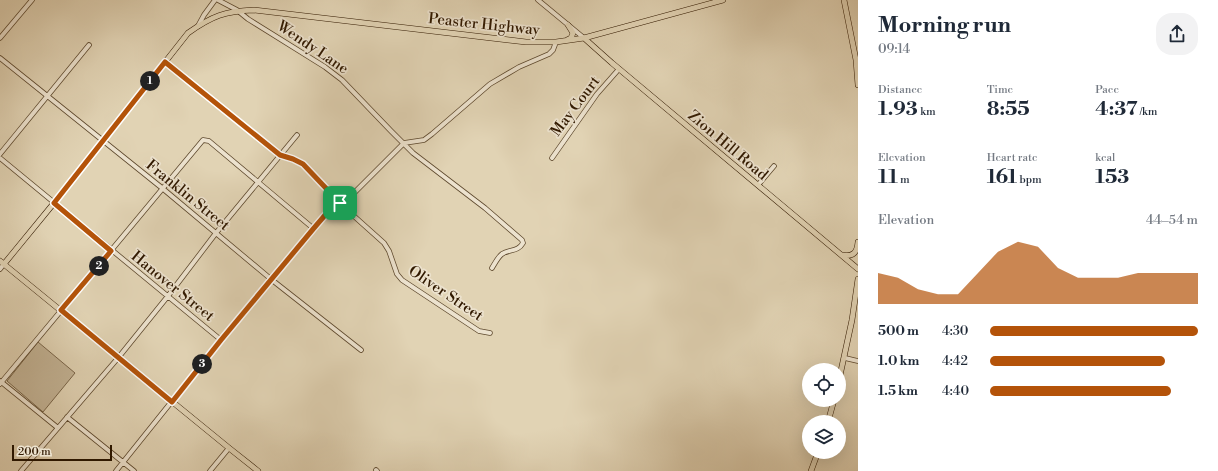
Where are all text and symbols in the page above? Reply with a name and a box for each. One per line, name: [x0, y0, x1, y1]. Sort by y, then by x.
street label: Peaster Highway: [427, 9, 541, 40]
text: Morning run: [878, 12, 1011, 39]
button: share: [1156, 13, 1198, 55]
street label: Wendy Lane: [272, 16, 352, 78]
text: 09:14: [878, 41, 910, 57]
pin: 1: [140, 71, 160, 91]
street label: May Court: [547, 72, 605, 140]
text: 1: [147, 74, 153, 88]
text: Distance: [878, 83, 922, 97]
text: Time: [987, 83, 1013, 97]
text: Pace: [1095, 83, 1119, 97]
text: 1.93: [878, 97, 918, 122]
text: 8:55: [987, 97, 1030, 122]
text: 4:37: [1095, 97, 1138, 122]
text: km: [918, 105, 936, 119]
text: /km: [1138, 105, 1157, 119]
street label: Zion Hill Road: [684, 106, 772, 185]
text: Elevation: [878, 151, 926, 165]
text: Heart rate: [987, 151, 1037, 165]
text: kcal: [1095, 151, 1115, 165]
street label: Franklin Street: [142, 156, 234, 235]
text: 11: [878, 165, 898, 190]
text: 161: [987, 165, 1017, 190]
text: 153: [1095, 165, 1129, 190]
text: m: [898, 173, 910, 187]
text: bpm: [1017, 173, 1042, 187]
pin: [323, 186, 357, 220]
icon: arrive: [329, 192, 351, 214]
text: Elevation: [878, 212, 934, 228]
text: 44–54 m: [1146, 212, 1198, 228]
street label: Hanover Street: [127, 247, 219, 326]
pin: 2: [89, 256, 109, 276]
text: 2: [96, 259, 102, 273]
street label: Oliver Street: [405, 261, 487, 326]
text: 500 m: [878, 323, 919, 339]
text: 4:30: [942, 323, 968, 339]
text: 1.0 km: [878, 353, 919, 369]
text: 4:42: [942, 353, 968, 369]
pin: 3: [192, 354, 212, 374]
text: 3: [199, 357, 205, 371]
map controls: [802, 363, 846, 459]
button: locate: [802, 363, 846, 407]
text: 1.5 km: [878, 383, 918, 399]
text: 4:40: [942, 383, 969, 399]
button: layers: [802, 415, 846, 459]
scale bar: [12, 443, 112, 462]
text: 200 m: [18, 445, 51, 459]

